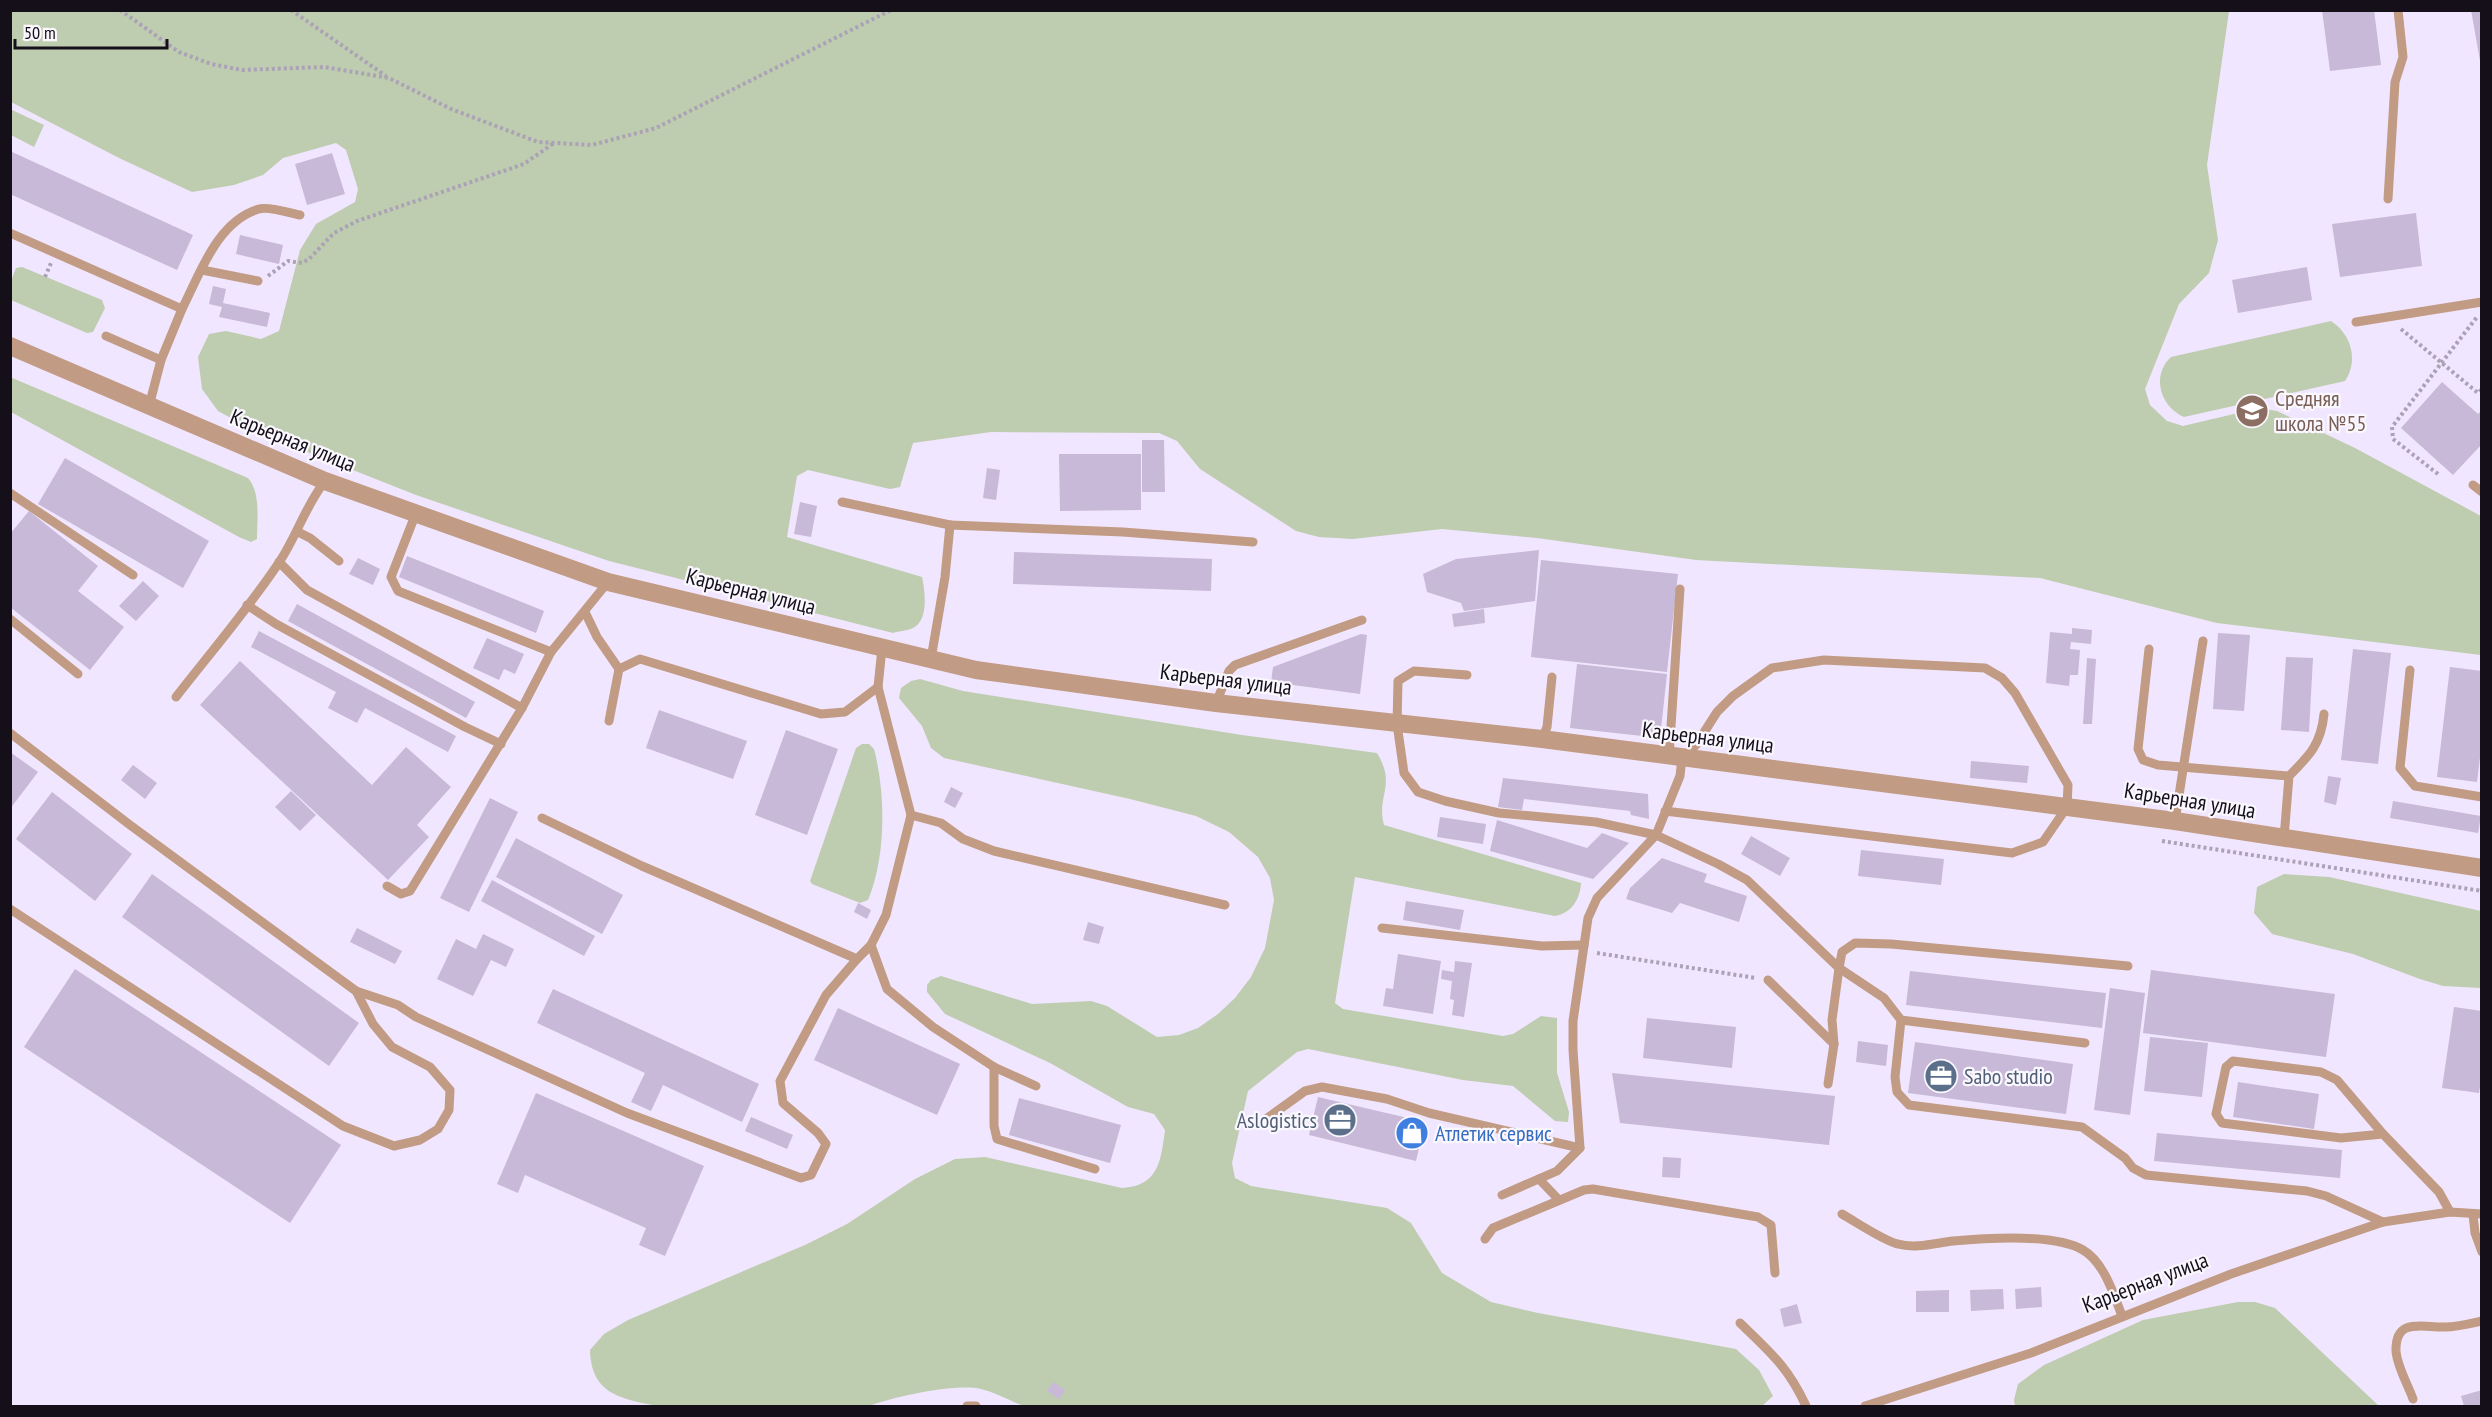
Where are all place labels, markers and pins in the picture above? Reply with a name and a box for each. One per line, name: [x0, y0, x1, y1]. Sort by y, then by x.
place label: Средняя школа №55: [2275, 384, 2366, 437]
school or university icon: Средняя школа №55: [2234, 393, 2270, 429]
office icon: Sabo studio: [1923, 1058, 1959, 1094]
place label: Sabo studio: [1964, 1062, 2053, 1090]
office icon: Aslogistics: [1322, 1102, 1358, 1138]
place label: Aslogistics: [1237, 1106, 1317, 1134]
shop icon: Атлетик сервис: [1394, 1115, 1430, 1151]
place label: Атлетик сервис: [1435, 1119, 1552, 1147]

